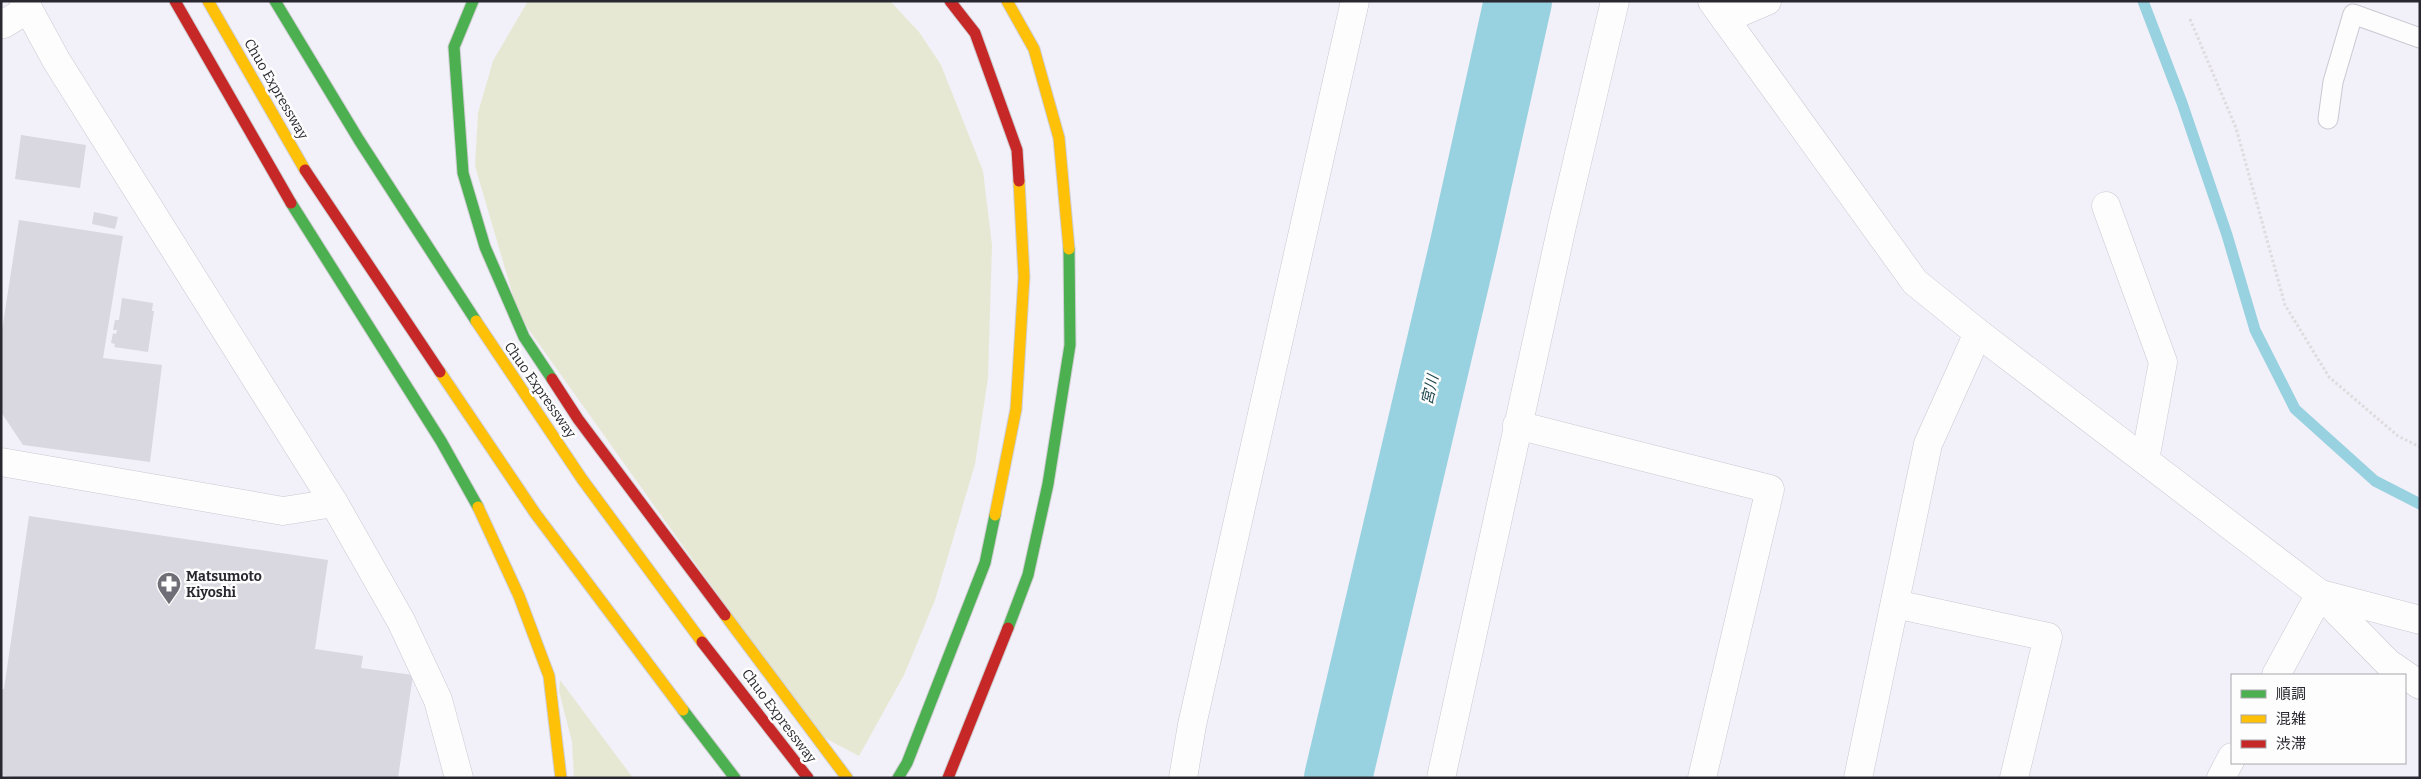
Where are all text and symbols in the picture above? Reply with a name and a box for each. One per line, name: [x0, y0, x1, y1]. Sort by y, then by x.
street label: Chuo Expressway: [240, 36, 312, 143]
street label: Chuo Expressway: [501, 339, 580, 442]
water label: 宮川: [1418, 371, 1443, 407]
place label: Matsumoto Kiyoshi: [186, 568, 262, 601]
pharmacy icon: Matsumoto Kiyoshi: [156, 571, 182, 605]
street label: Chuo Expressway: [738, 666, 820, 767]
legend: [2231, 674, 2406, 764]
text: 順調: [2276, 685, 2306, 703]
text: 混雑: [2276, 710, 2306, 728]
text: 渋滞: [2276, 735, 2306, 753]

